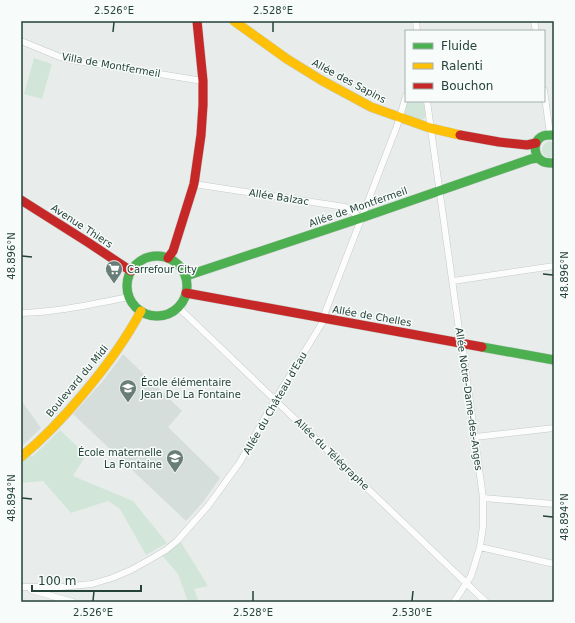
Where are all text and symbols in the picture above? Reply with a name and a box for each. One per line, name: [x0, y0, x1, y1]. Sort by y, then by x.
text: 2.526°E: [94, 5, 134, 16]
text: 2.528°E: [253, 5, 293, 16]
legend: [405, 30, 545, 102]
text: Fluide: [441, 39, 477, 53]
street label: Villa de Montfermeil: [61, 51, 161, 79]
street label: Allée des Sapins: [310, 57, 388, 105]
text: Ralenti: [441, 59, 483, 73]
text: Bouchon: [441, 79, 493, 93]
street label: Allée de Montfermeil: [307, 185, 409, 229]
street label: Allée Balzac: [248, 187, 310, 207]
street label: Avenue Thiers: [49, 202, 115, 250]
text: 48.896°N: [6, 232, 17, 280]
text: 48.896°N: [559, 251, 570, 299]
supermarket icon: Carrefour City: [104, 259, 124, 284]
place label: Carrefour City: [127, 264, 197, 275]
street label: Allée de Chelles: [332, 304, 412, 328]
street label: Allée Notre-Dame-des-Anges: [454, 327, 484, 471]
street label: Boulevard du Midi: [44, 343, 110, 419]
street label: Allée du Château d'Eau: [241, 350, 309, 456]
place label: École élémentaire Jean De La Fontaine: [140, 376, 241, 400]
school or university icon: École élémentaire Jean De La Fontaine: [118, 378, 138, 403]
street label: Allée du Télégraphe: [293, 416, 371, 492]
place label: École maternelle La Fontaine: [78, 446, 162, 470]
school or university icon: École maternelle La Fontaine: [165, 448, 185, 473]
text: 48.894°N: [6, 474, 17, 522]
text: 48.894°N: [559, 493, 570, 541]
scale bar: [32, 567, 141, 593]
text: 100 m: [38, 574, 76, 588]
text: 2.526°E: [73, 607, 113, 618]
text: 2.528°E: [233, 607, 273, 618]
text: 2.530°E: [392, 607, 432, 618]

